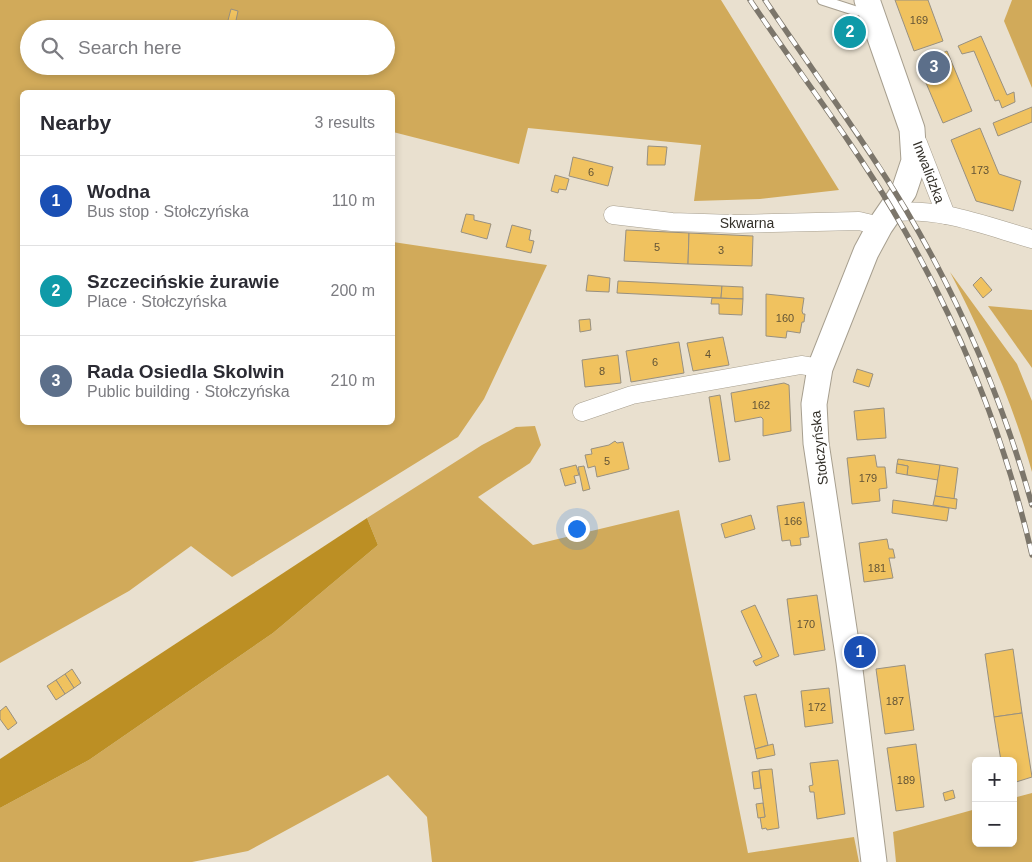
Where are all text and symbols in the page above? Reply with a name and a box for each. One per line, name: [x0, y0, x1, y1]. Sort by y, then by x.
pin: 2: [834, 13, 866, 51]
house number: 169: [910, 14, 928, 26]
search box: [20, 20, 395, 75]
icon: search: [38, 34, 66, 62]
text: Search here: [78, 37, 182, 58]
pin: 3: [918, 48, 950, 86]
text: Nearby: [40, 111, 111, 134]
text: 3 results: [315, 114, 375, 131]
street label: Inwalidzka: [910, 139, 948, 206]
house number: 173: [971, 164, 989, 176]
house number: 6: [588, 166, 594, 178]
text: Wodna: [87, 181, 150, 202]
text: 1: [52, 192, 60, 209]
text: 110 m: [332, 192, 375, 209]
text: Bus stop · Stołczyńska: [87, 203, 249, 220]
street label: Skwarna: [720, 215, 774, 231]
house number: 5: [654, 241, 660, 253]
house number: 3: [718, 244, 724, 256]
text: Szczecińskie żurawie: [87, 271, 279, 292]
text: 2: [52, 282, 60, 299]
text: 200 m: [331, 282, 375, 299]
text: Place · Stołczyńska: [87, 293, 227, 310]
house number: 160: [776, 312, 794, 324]
house number: 4: [705, 348, 711, 360]
house number: 6: [652, 356, 658, 368]
text: Rada Osiedla Skolwin: [87, 361, 284, 382]
house number: 8: [599, 365, 605, 377]
text: 3: [52, 372, 60, 389]
text: 210 m: [331, 372, 375, 389]
text: Public building · Stołczyńska: [87, 383, 290, 400]
house number: 162: [752, 399, 770, 411]
street label: Stołczyńska: [807, 410, 831, 486]
house number: 5: [604, 455, 610, 467]
house number: 179: [859, 472, 877, 484]
house number: 166: [784, 515, 802, 527]
your location: [564, 516, 590, 542]
house number: 181: [868, 562, 886, 574]
house number: 170: [797, 618, 815, 630]
pin: 1: [844, 633, 876, 671]
house number: 187: [886, 695, 904, 707]
house number: 172: [808, 701, 826, 713]
map controls: [972, 757, 1017, 847]
button: +: [972, 757, 1017, 802]
house number: 189: [897, 774, 915, 786]
button: −: [972, 802, 1017, 847]

